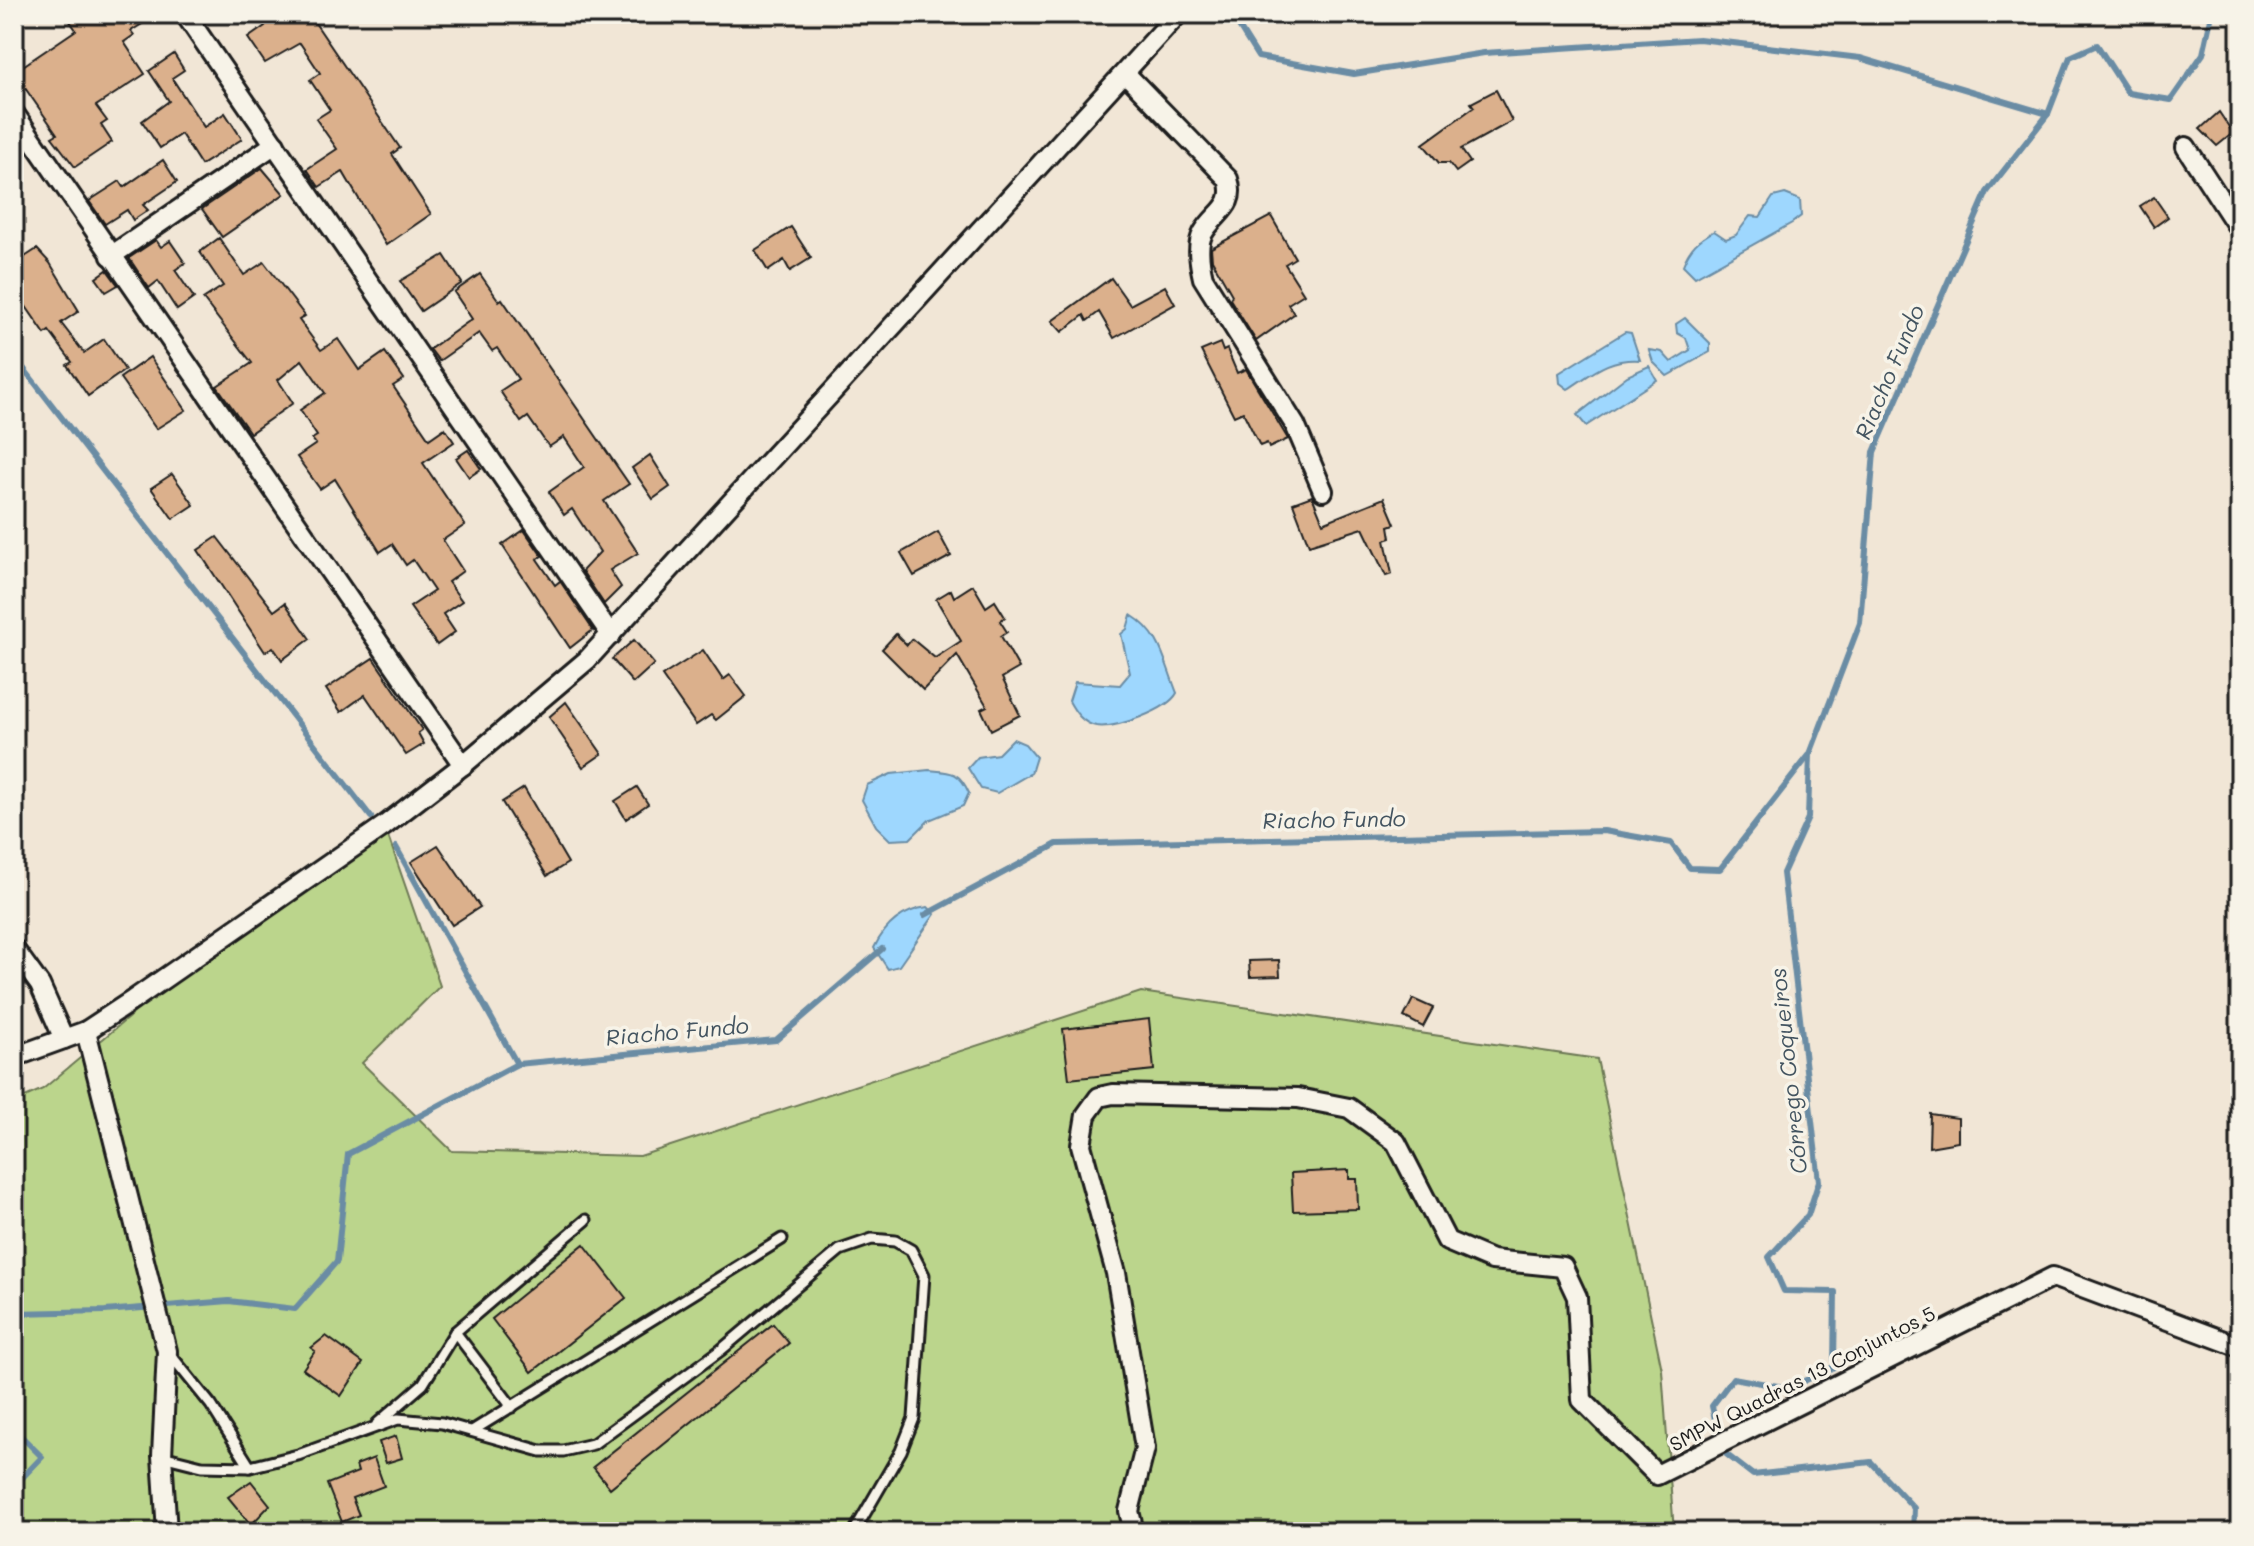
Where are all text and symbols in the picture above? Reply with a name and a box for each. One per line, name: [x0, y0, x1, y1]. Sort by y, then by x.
water label: Riacho Fundo: [1848, 300, 1930, 444]
water label: Riacho Fundo: [1262, 803, 1406, 835]
water label: Córrego Coqueiros: [1763, 966, 1813, 1176]
water label: Riacho Fundo: [604, 1010, 750, 1052]
street label: SMPW Quadras 13 Conjuntos 5: [1665, 1299, 1939, 1457]

